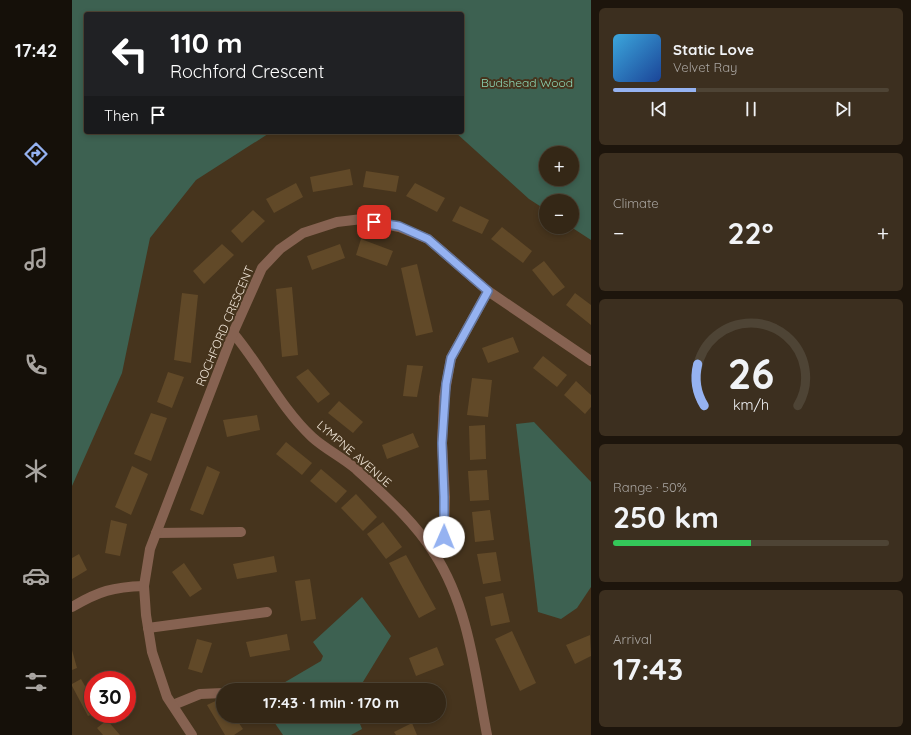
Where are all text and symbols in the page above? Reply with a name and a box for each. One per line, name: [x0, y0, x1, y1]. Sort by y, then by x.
text: 110 m: [170, 25, 243, 60]
icon: left: [104, 28, 156, 80]
text: 17:42: [15, 39, 57, 62]
text: Static Love: [673, 40, 754, 59]
text: Velvet Ray: [673, 59, 738, 75]
text: Rochford Crescent: [170, 60, 324, 83]
park label: Budshead Wood: [481, 75, 573, 90]
icon: previous: [648, 98, 670, 120]
icon: pause: [740, 98, 762, 120]
icon: next: [832, 98, 854, 120]
icon: arrive: [147, 104, 169, 126]
text: Then: [104, 106, 139, 125]
icon: directions: [22, 140, 50, 168]
map controls: [539, 146, 579, 234]
button: +: [539, 146, 579, 186]
button: −: [539, 194, 579, 234]
text: Climate: [613, 195, 659, 211]
pin: [357, 205, 391, 239]
icon: arrive: [363, 211, 385, 233]
text: 22°: [728, 214, 773, 252]
text: −: [613, 219, 624, 247]
text: +: [877, 219, 889, 247]
icon: music: [22, 245, 50, 273]
street label: ROCHFORD CRESCENT: [192, 263, 257, 388]
text: 26: [728, 346, 774, 398]
icon: phone: [22, 351, 50, 379]
text: km/h: [733, 395, 769, 413]
street label: LYMPNE AVENUE: [314, 417, 395, 490]
icon: climate: [22, 457, 50, 485]
text: Range · 50%: [613, 479, 687, 495]
text: 250 km: [613, 498, 719, 536]
position arrow: [423, 516, 465, 558]
icon: car: [22, 562, 50, 590]
text: Arrival: [613, 631, 652, 647]
text: 17:43: [613, 650, 683, 688]
icon: filters: [22, 668, 50, 696]
speed limit sign: 30: [84, 671, 136, 723]
text: 17:43 · 1 min · 170 m: [263, 693, 399, 712]

